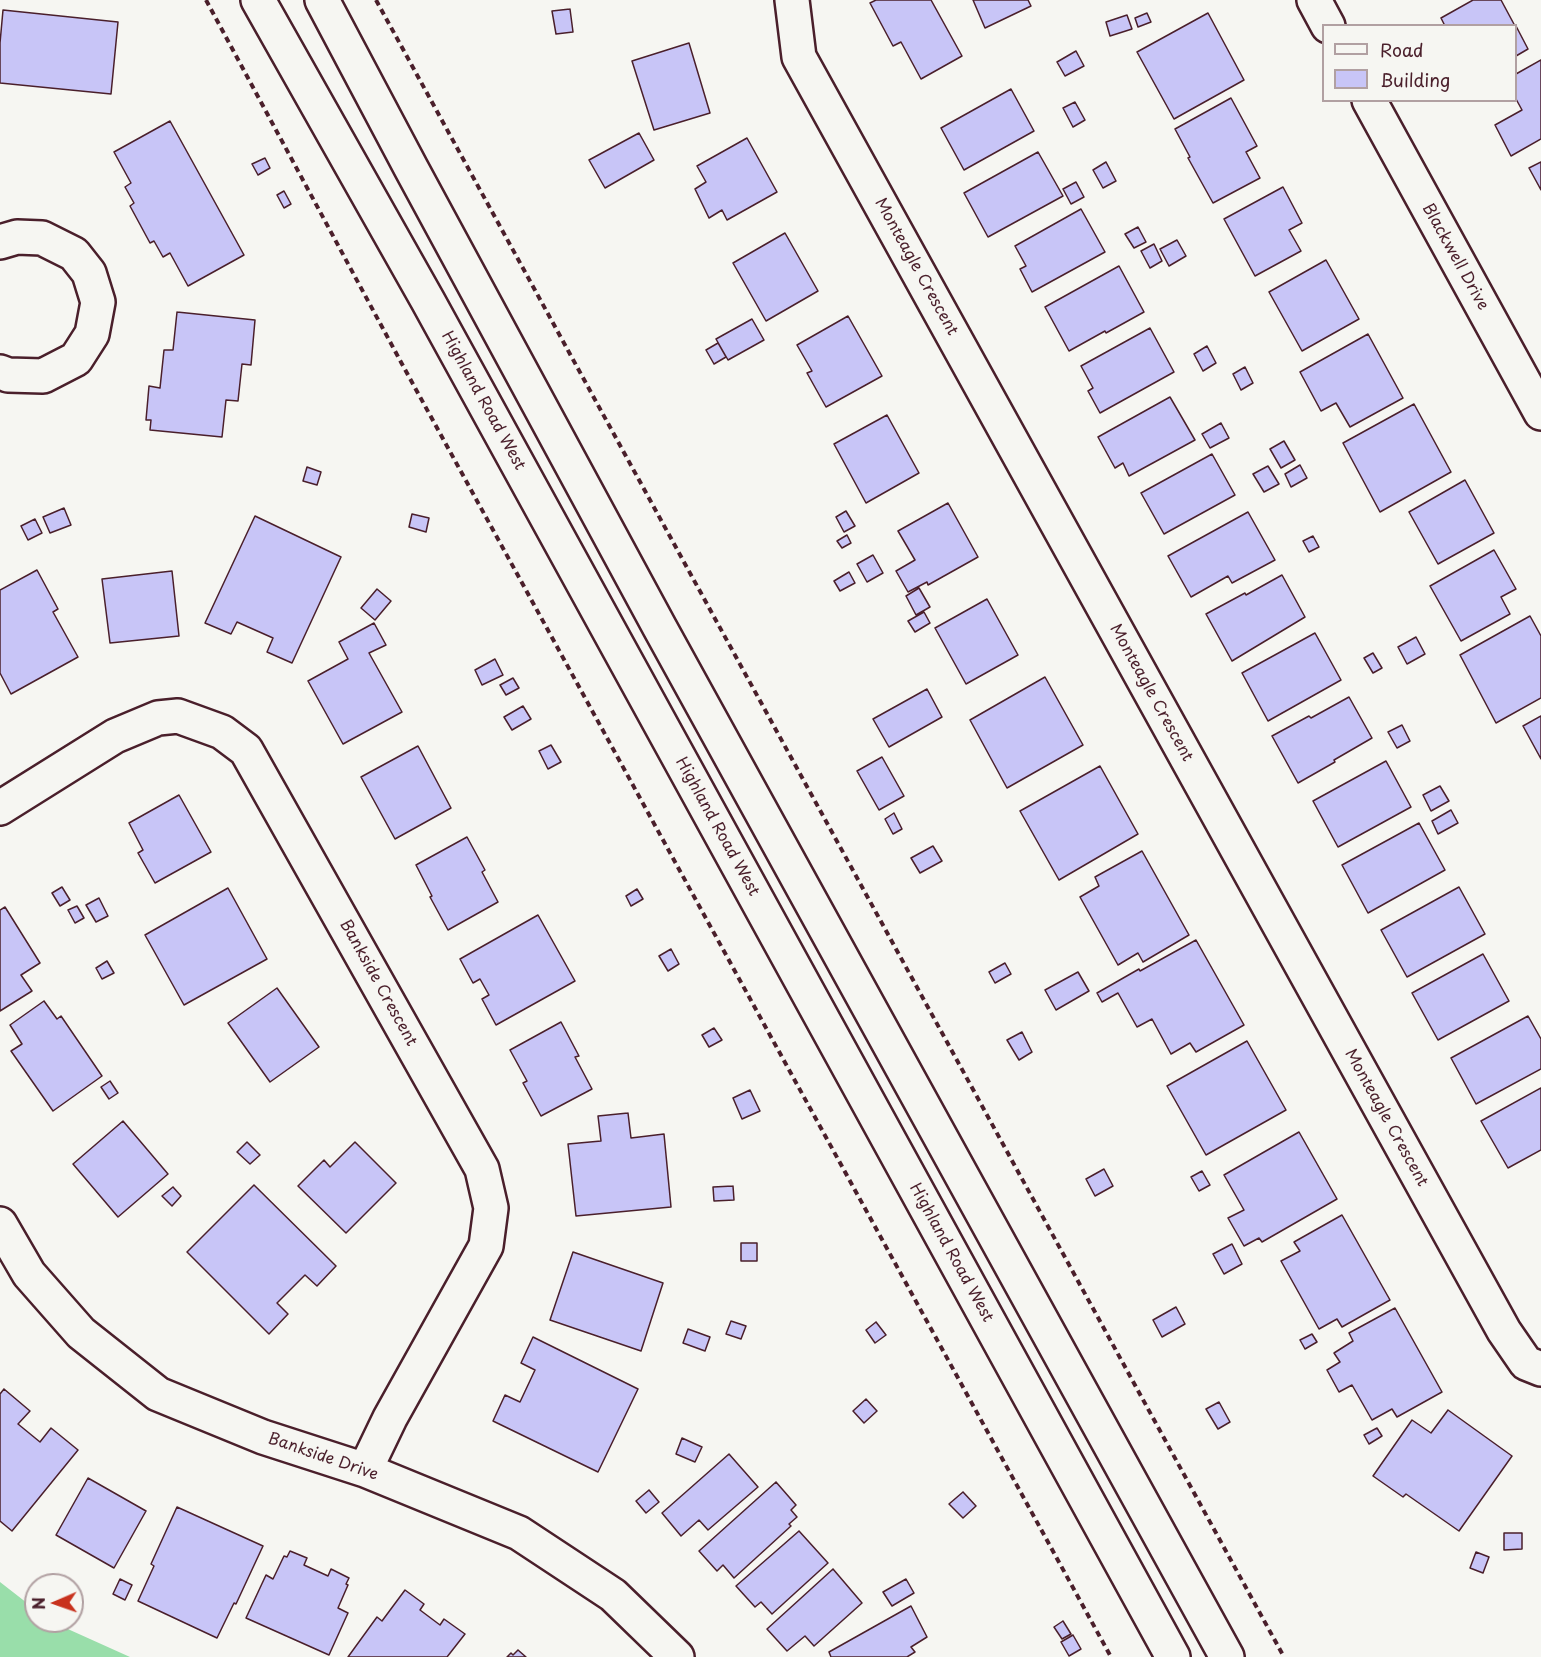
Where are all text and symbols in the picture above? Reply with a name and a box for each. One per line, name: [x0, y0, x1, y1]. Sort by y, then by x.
legend: [1322, 24, 1517, 102]
text: Road: [1380, 36, 1424, 63]
text: Building: [1380, 66, 1450, 93]
street label: Monteagle Crescent: [870, 195, 962, 339]
street label: Blackwell Drive: [1418, 200, 1492, 314]
street label: Highland Road West: [437, 328, 529, 474]
street label: Monteagle Crescent: [1105, 621, 1197, 765]
street label: Highland Road West: [671, 754, 763, 900]
street label: Bankside Crescent: [335, 916, 421, 1050]
street label: Monteagle Crescent: [1340, 1046, 1432, 1190]
street label: Highland Road West: [905, 1180, 997, 1326]
street label: Bankside Drive: [265, 1429, 381, 1485]
north arrow: [24, 1573, 84, 1633]
text: N: [26, 1597, 50, 1610]

